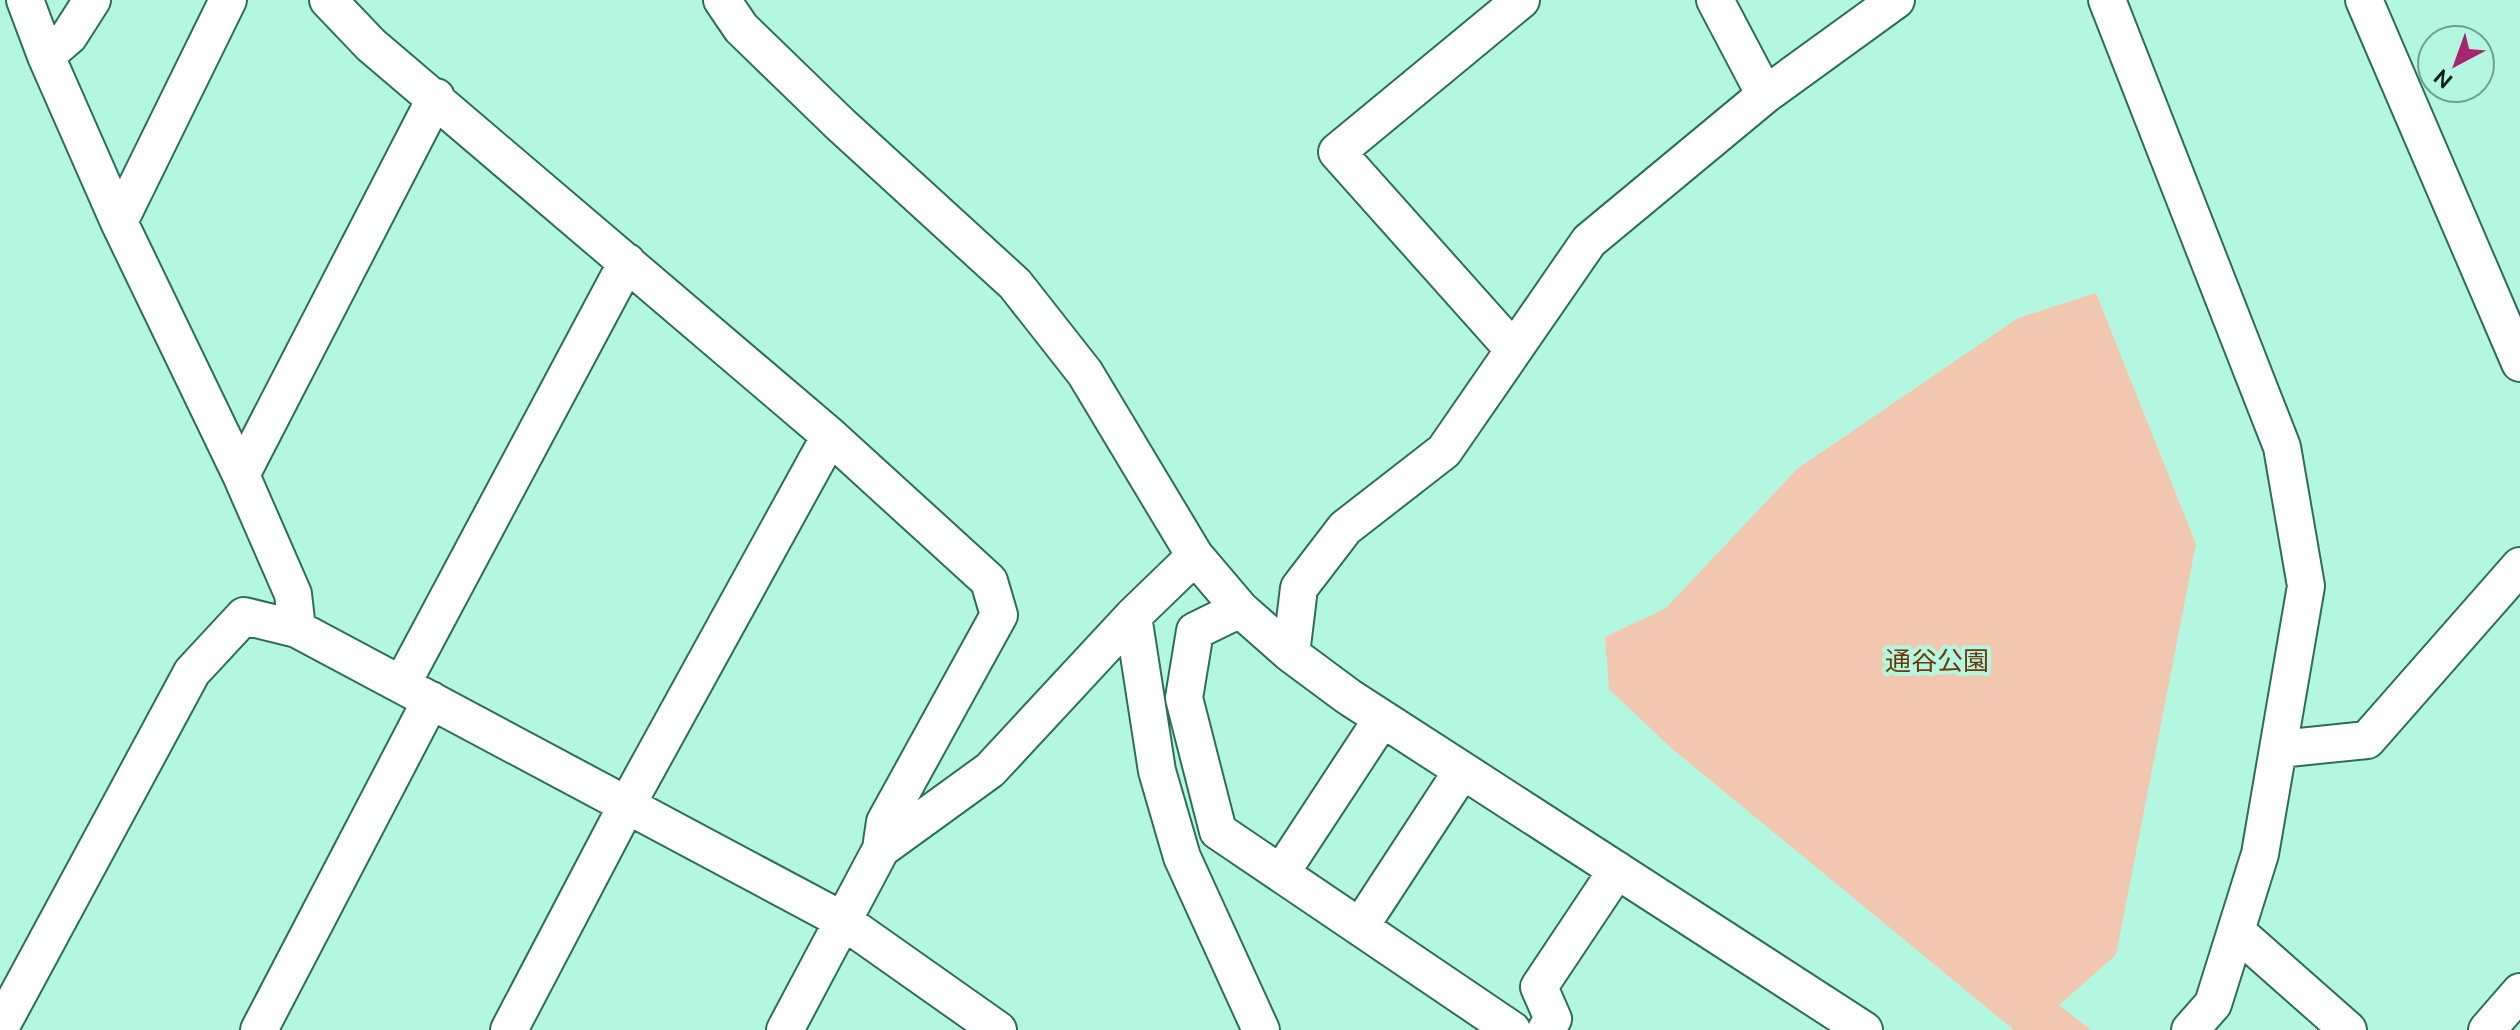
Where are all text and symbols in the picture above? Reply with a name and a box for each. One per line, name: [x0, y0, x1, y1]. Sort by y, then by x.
north arrow: [2416, 24, 2496, 104]
text: N: [2428, 65, 2457, 94]
park label: 通谷公園: [1885, 646, 1989, 675]

